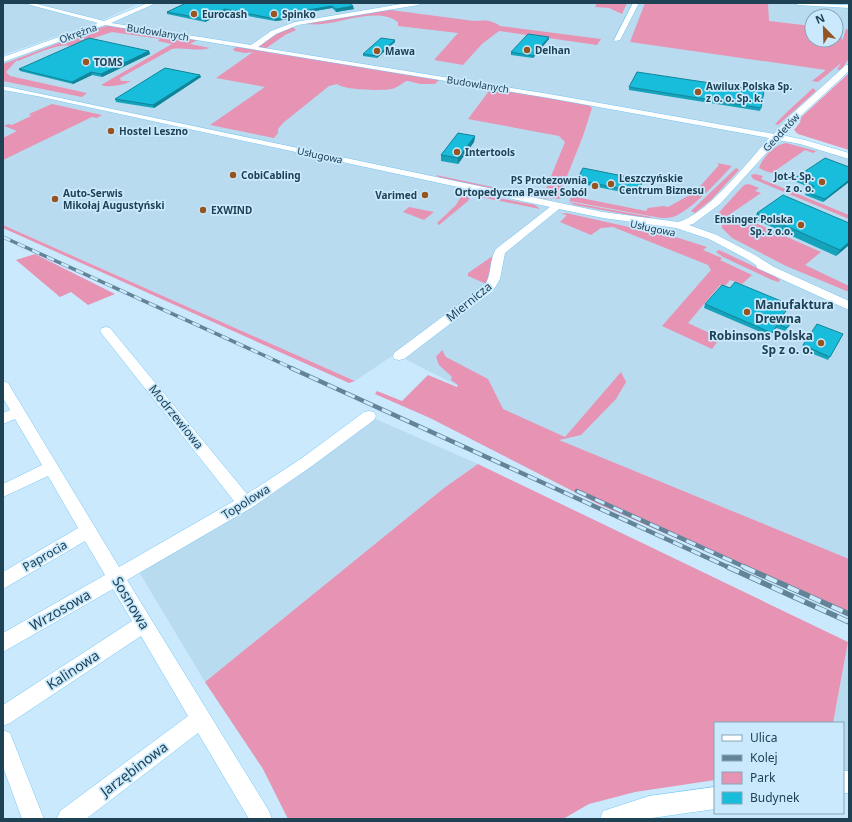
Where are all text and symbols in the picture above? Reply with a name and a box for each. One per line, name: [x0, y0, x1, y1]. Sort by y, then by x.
place label: Eurocash: [202, 7, 247, 21]
place label: Spinko: [282, 7, 316, 21]
north arrow: [804, 8, 844, 48]
marker: Eurocash: [189, 9, 199, 19]
marker: Spinko: [269, 9, 279, 19]
text: N: [813, 10, 827, 27]
street label: Okrężna: [57, 20, 99, 46]
street label: Budowlanych: [126, 20, 190, 44]
place label: Delhan: [535, 43, 570, 57]
place label: Mawa: [385, 44, 415, 58]
marker: Delhan: [522, 45, 532, 55]
marker: Mawa: [372, 46, 382, 56]
place label: TOMS: [94, 55, 123, 69]
marker: TOMS: [81, 57, 91, 67]
street label: Budowlanych: [446, 72, 510, 96]
place label: Awilux Polska Sp. z o. o. Sp. k.: [706, 79, 792, 105]
marker: Awilux Polska Sp. z o. o. Sp. k.: [693, 87, 703, 97]
street label: Geodetów: [759, 110, 803, 154]
place label: Hostel Leszno: [119, 124, 188, 138]
marker: Hostel Leszno: [106, 126, 116, 136]
street label: Usługowa: [296, 143, 344, 167]
place label: Intertools: [465, 145, 515, 159]
marker: Intertools: [452, 147, 462, 157]
place label: CobiCabling: [241, 168, 301, 182]
place label: Jot-Ł Sp. z o. o.: [773, 169, 814, 195]
marker: CobiCabling: [228, 170, 238, 180]
place label: Leszczyńskie Centrum Biznesu: [619, 171, 704, 197]
place label: PS Protezownia Ortopedyczna Paweł Soból: [455, 173, 587, 199]
marker: Jot-Ł Sp. z o. o.: [817, 177, 827, 187]
marker: Leszczyńskie Centrum Biznesu: [606, 179, 616, 189]
marker: PS Protezownia Ortopedyczna Paweł Soból: [590, 181, 600, 191]
place label: Auto-Serwis Mikołaj Augustyński: [63, 186, 165, 212]
place label: Varimed: [375, 188, 417, 202]
marker: Varimed: [420, 190, 430, 200]
marker: Auto-Serwis Mikołaj Augustyński: [50, 194, 60, 204]
place label: EXWIND: [211, 203, 252, 217]
marker: EXWIND: [198, 205, 208, 215]
place label: Ensinger Polska Sp. z o.o.: [714, 212, 793, 238]
street label: Usługowa: [629, 216, 677, 240]
marker: Ensinger Polska Sp. z o.o.: [796, 220, 806, 230]
street label: Miernicza: [442, 278, 495, 325]
place label: Manufaktura Drewna: [755, 296, 834, 327]
marker: Manufaktura Drewna: [742, 307, 752, 317]
place label: Robinsons Polska Sp z o. o.: [709, 327, 813, 358]
marker: Robinsons Polska Sp z o. o.: [816, 338, 826, 348]
street label: Modrzewiowa: [145, 381, 208, 452]
street label: Topolowa: [218, 480, 273, 523]
street label: Paprocia: [19, 536, 70, 575]
street label: Sosnowa: [108, 573, 155, 633]
street label: Wrzosowa: [26, 584, 94, 635]
street label: Kalinowa: [43, 645, 103, 694]
legend: [714, 722, 844, 814]
text: Ulica: [750, 729, 777, 746]
street label: Jarzębinowa: [94, 737, 171, 801]
text: Kolej: [750, 749, 778, 766]
text: Park: [750, 769, 776, 786]
text: Budynek: [750, 789, 800, 806]

